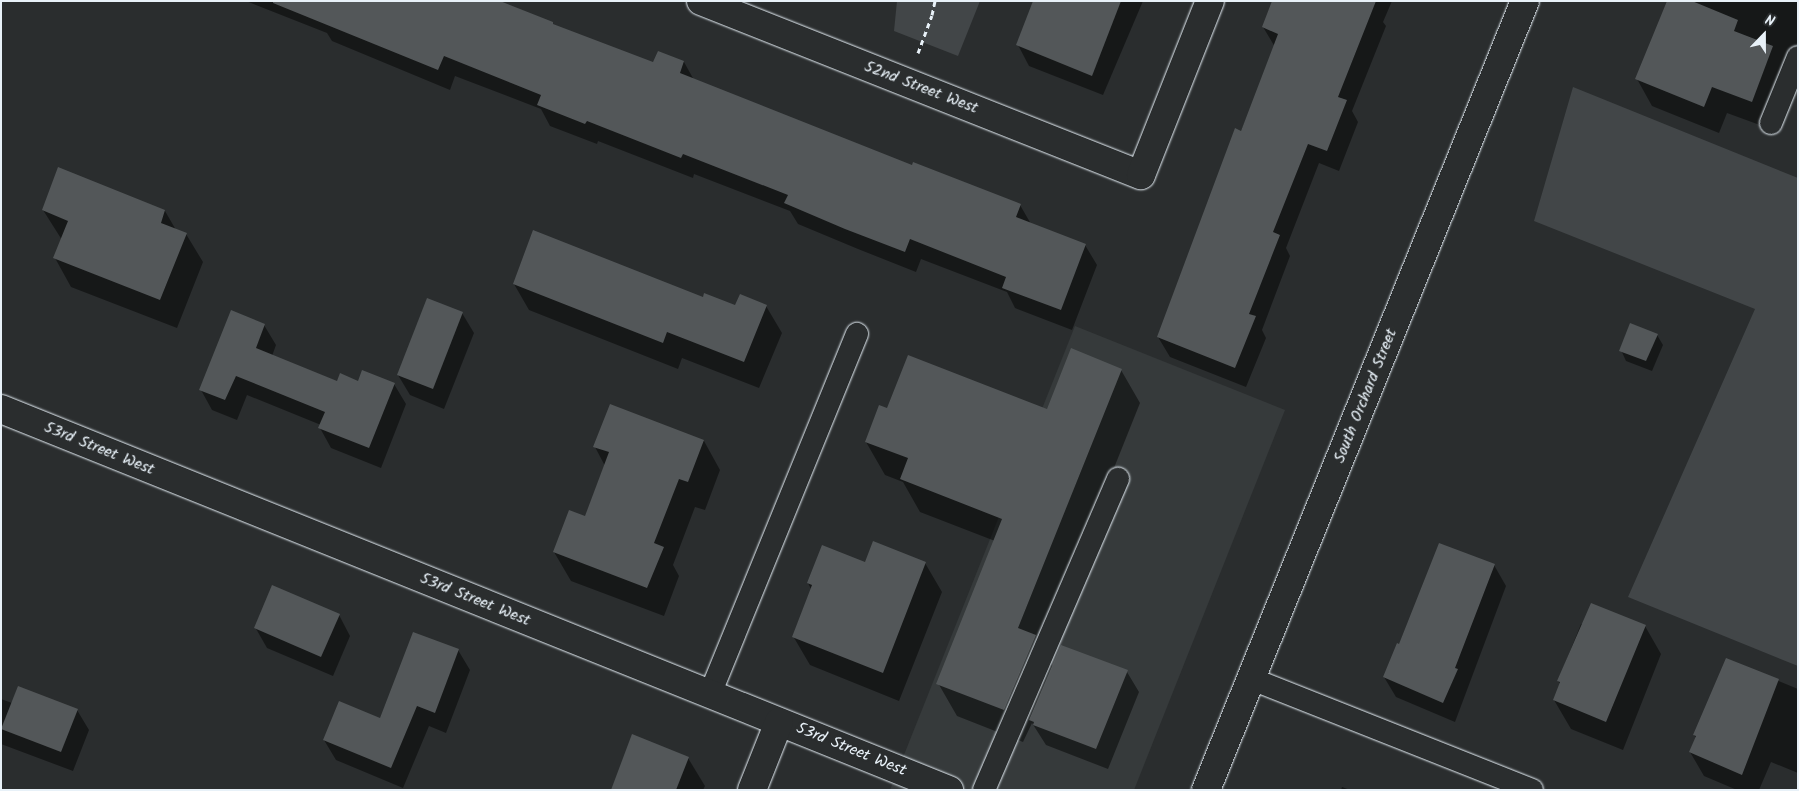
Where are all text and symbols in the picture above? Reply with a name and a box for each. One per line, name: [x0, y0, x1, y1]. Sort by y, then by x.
text: N: [1761, 9, 1778, 33]
north arrow: [1739, 10, 1789, 60]
street label: 52nd Street West: [861, 57, 981, 119]
street label: South Orchard Street: [1330, 326, 1402, 466]
street label: 53rd Street West: [41, 418, 157, 480]
street label: 53rd Street West: [417, 569, 533, 631]
street label: 53rd Street West: [793, 719, 909, 781]

